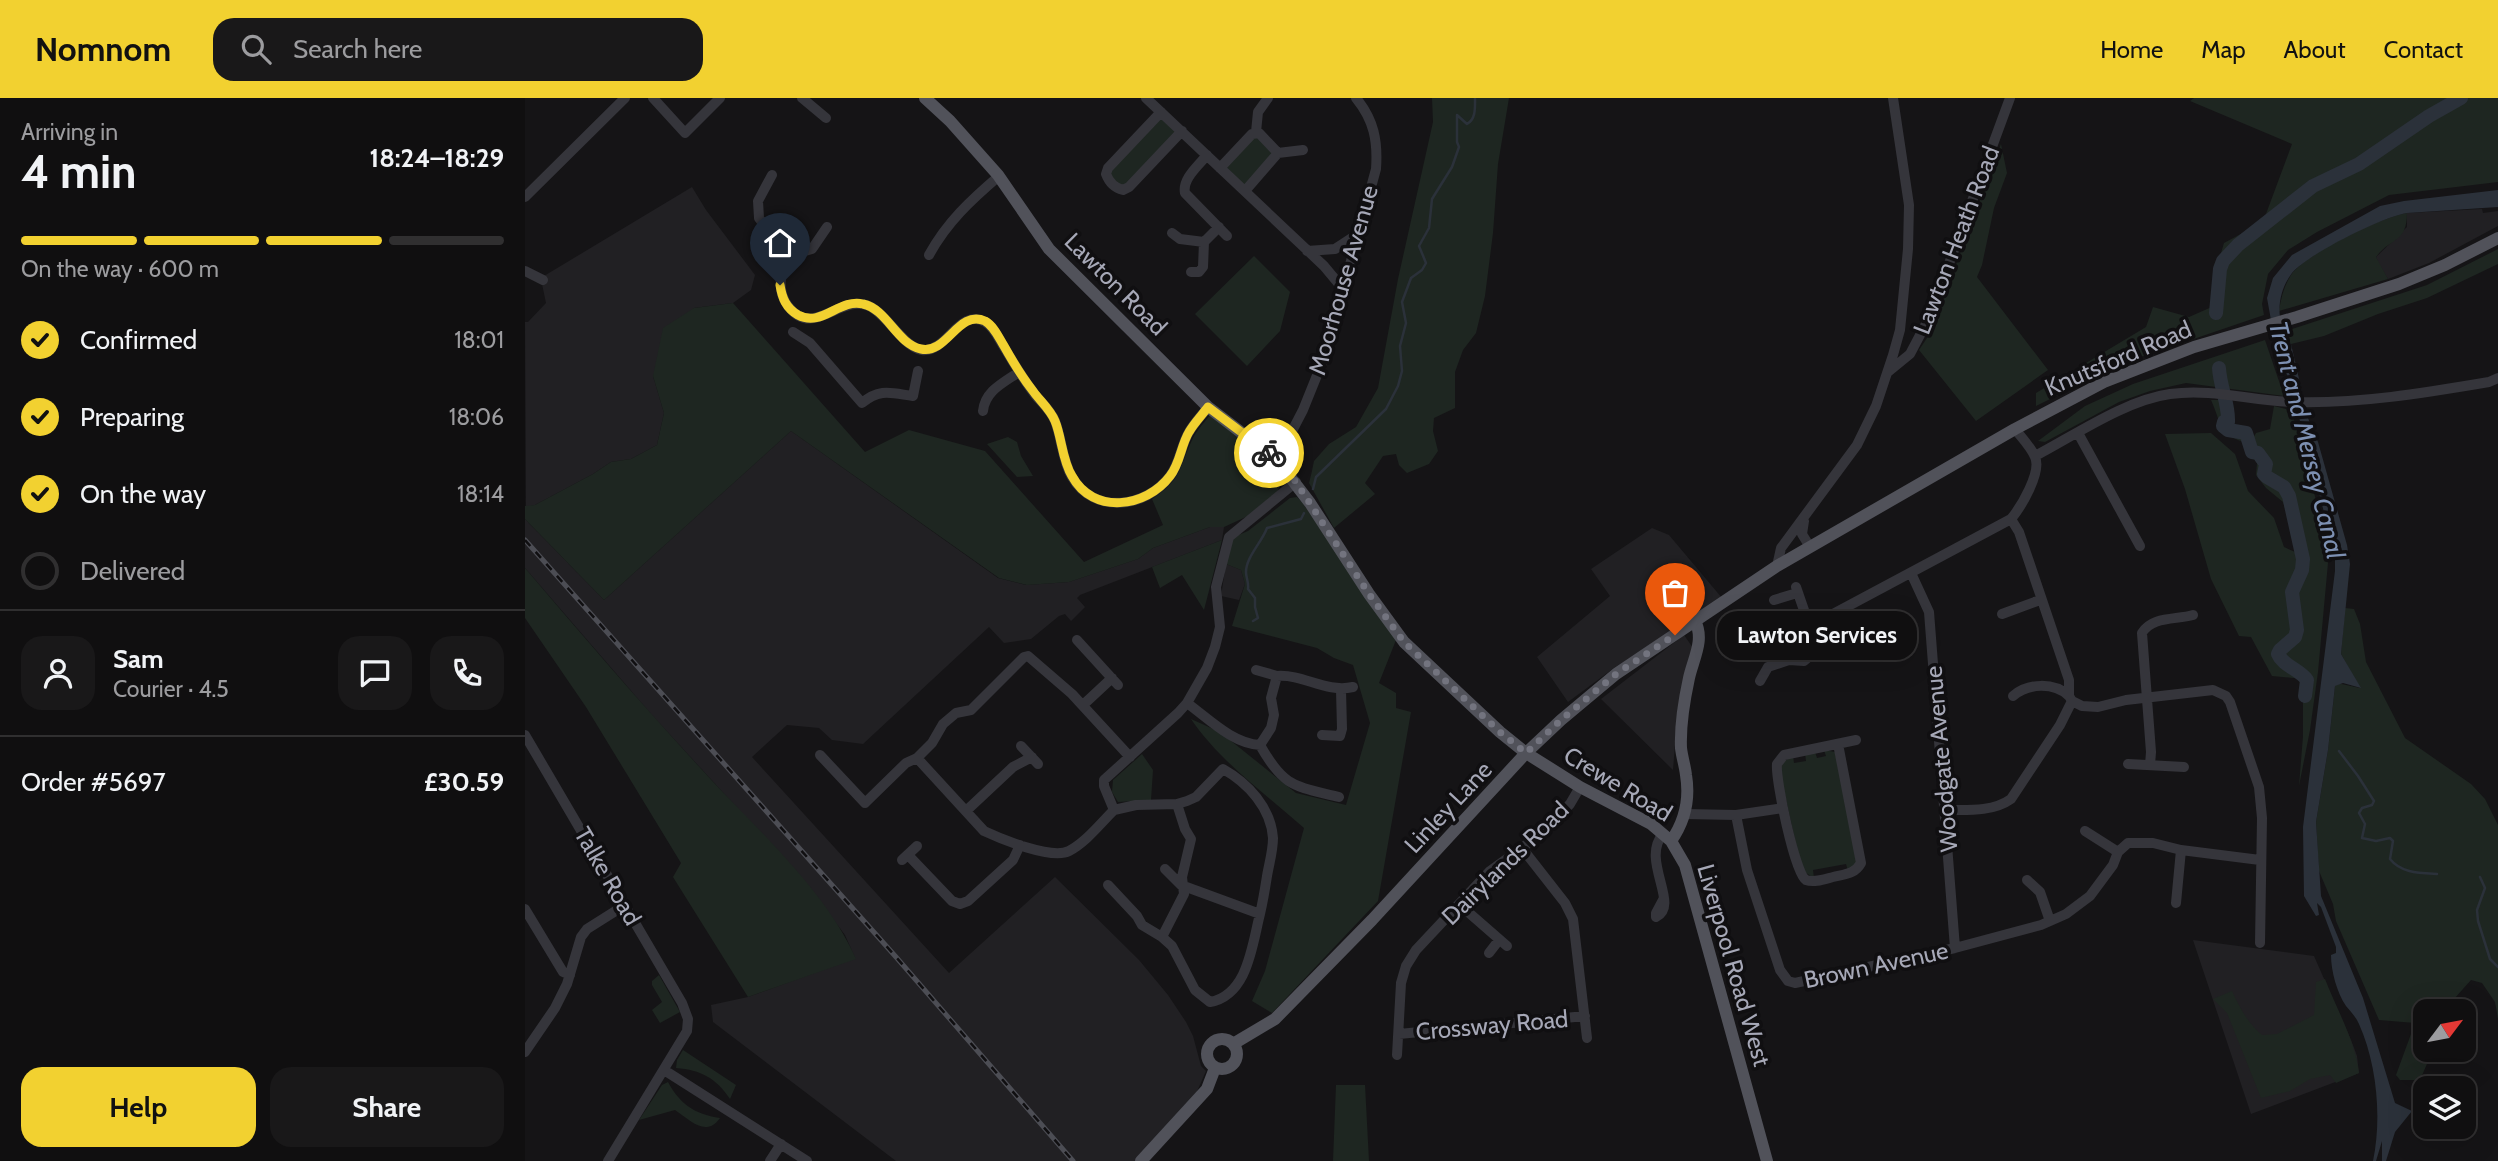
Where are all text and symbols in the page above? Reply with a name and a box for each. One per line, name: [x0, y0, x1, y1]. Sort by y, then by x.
search box: [213, 18, 703, 81]
text: Nomnom: [35, 29, 171, 69]
icon: search: [237, 30, 275, 68]
text: Search here: [293, 33, 422, 65]
text: Home: [2100, 35, 2163, 64]
text: Map: [2201, 35, 2246, 64]
text: About: [2284, 35, 2346, 64]
text: Contact: [2384, 35, 2463, 64]
text: Arriving in: [21, 118, 118, 146]
text: 18:24–18:29: [370, 142, 504, 174]
street label: Lawton Heath Road: [1907, 142, 2005, 338]
text: 4 min: [21, 144, 136, 200]
street label: Moorhouse Avenue: [1302, 182, 1384, 378]
pin: [750, 213, 810, 285]
icon: home: [761, 224, 799, 262]
street label: Lawton Road: [1059, 227, 1173, 341]
text: On the way · 600 m: [21, 255, 219, 283]
street label: Knutsford Road: [2040, 314, 2196, 402]
water label: Trent and Mersey Canal: [2262, 318, 2352, 562]
icon: check: [21, 321, 59, 359]
text: Confirmed: [80, 324, 197, 356]
text: 18:01: [454, 326, 504, 354]
icon: check: [21, 398, 59, 436]
text: Preparing: [80, 401, 184, 433]
text: 18:06: [449, 403, 504, 431]
courier: [1234, 418, 1304, 488]
icon: bike: [1250, 434, 1288, 472]
icon: check: [21, 475, 59, 513]
text: On the way: [80, 478, 206, 510]
text: 18:14: [457, 480, 504, 508]
text: Delivered: [80, 555, 185, 587]
pin: [1645, 563, 1705, 635]
icon: bag: [1656, 574, 1694, 612]
callout: Lawton Services: [1717, 610, 1917, 660]
text: Lawton Services: [1737, 621, 1897, 649]
button: person: [21, 636, 95, 710]
button: chat: [338, 636, 412, 710]
button: phone: [430, 636, 504, 710]
text: Sam: [113, 643, 164, 675]
street label: Woodgate Avenue: [1918, 665, 1964, 853]
text: Courier · 4.5: [113, 675, 229, 703]
street label: Crewe Road: [1559, 740, 1677, 828]
street label: Linley Lane: [1398, 755, 1498, 859]
text: Order #5697: [21, 766, 166, 798]
text: £30.59: [424, 766, 504, 798]
street label: Dairylands Road: [1436, 795, 1574, 931]
street label: Talke Road: [568, 822, 648, 930]
street label: Liverpool Road West: [1691, 861, 1777, 1069]
street label: Brown Avenue: [1801, 936, 1951, 994]
north arrow: [2413, 999, 2476, 1062]
map controls: [2413, 999, 2476, 1139]
street label: Crossway Road: [1415, 1004, 1569, 1046]
button: Help: [21, 1067, 256, 1147]
button: Share: [270, 1067, 504, 1147]
button: layers: [2413, 1076, 2476, 1139]

